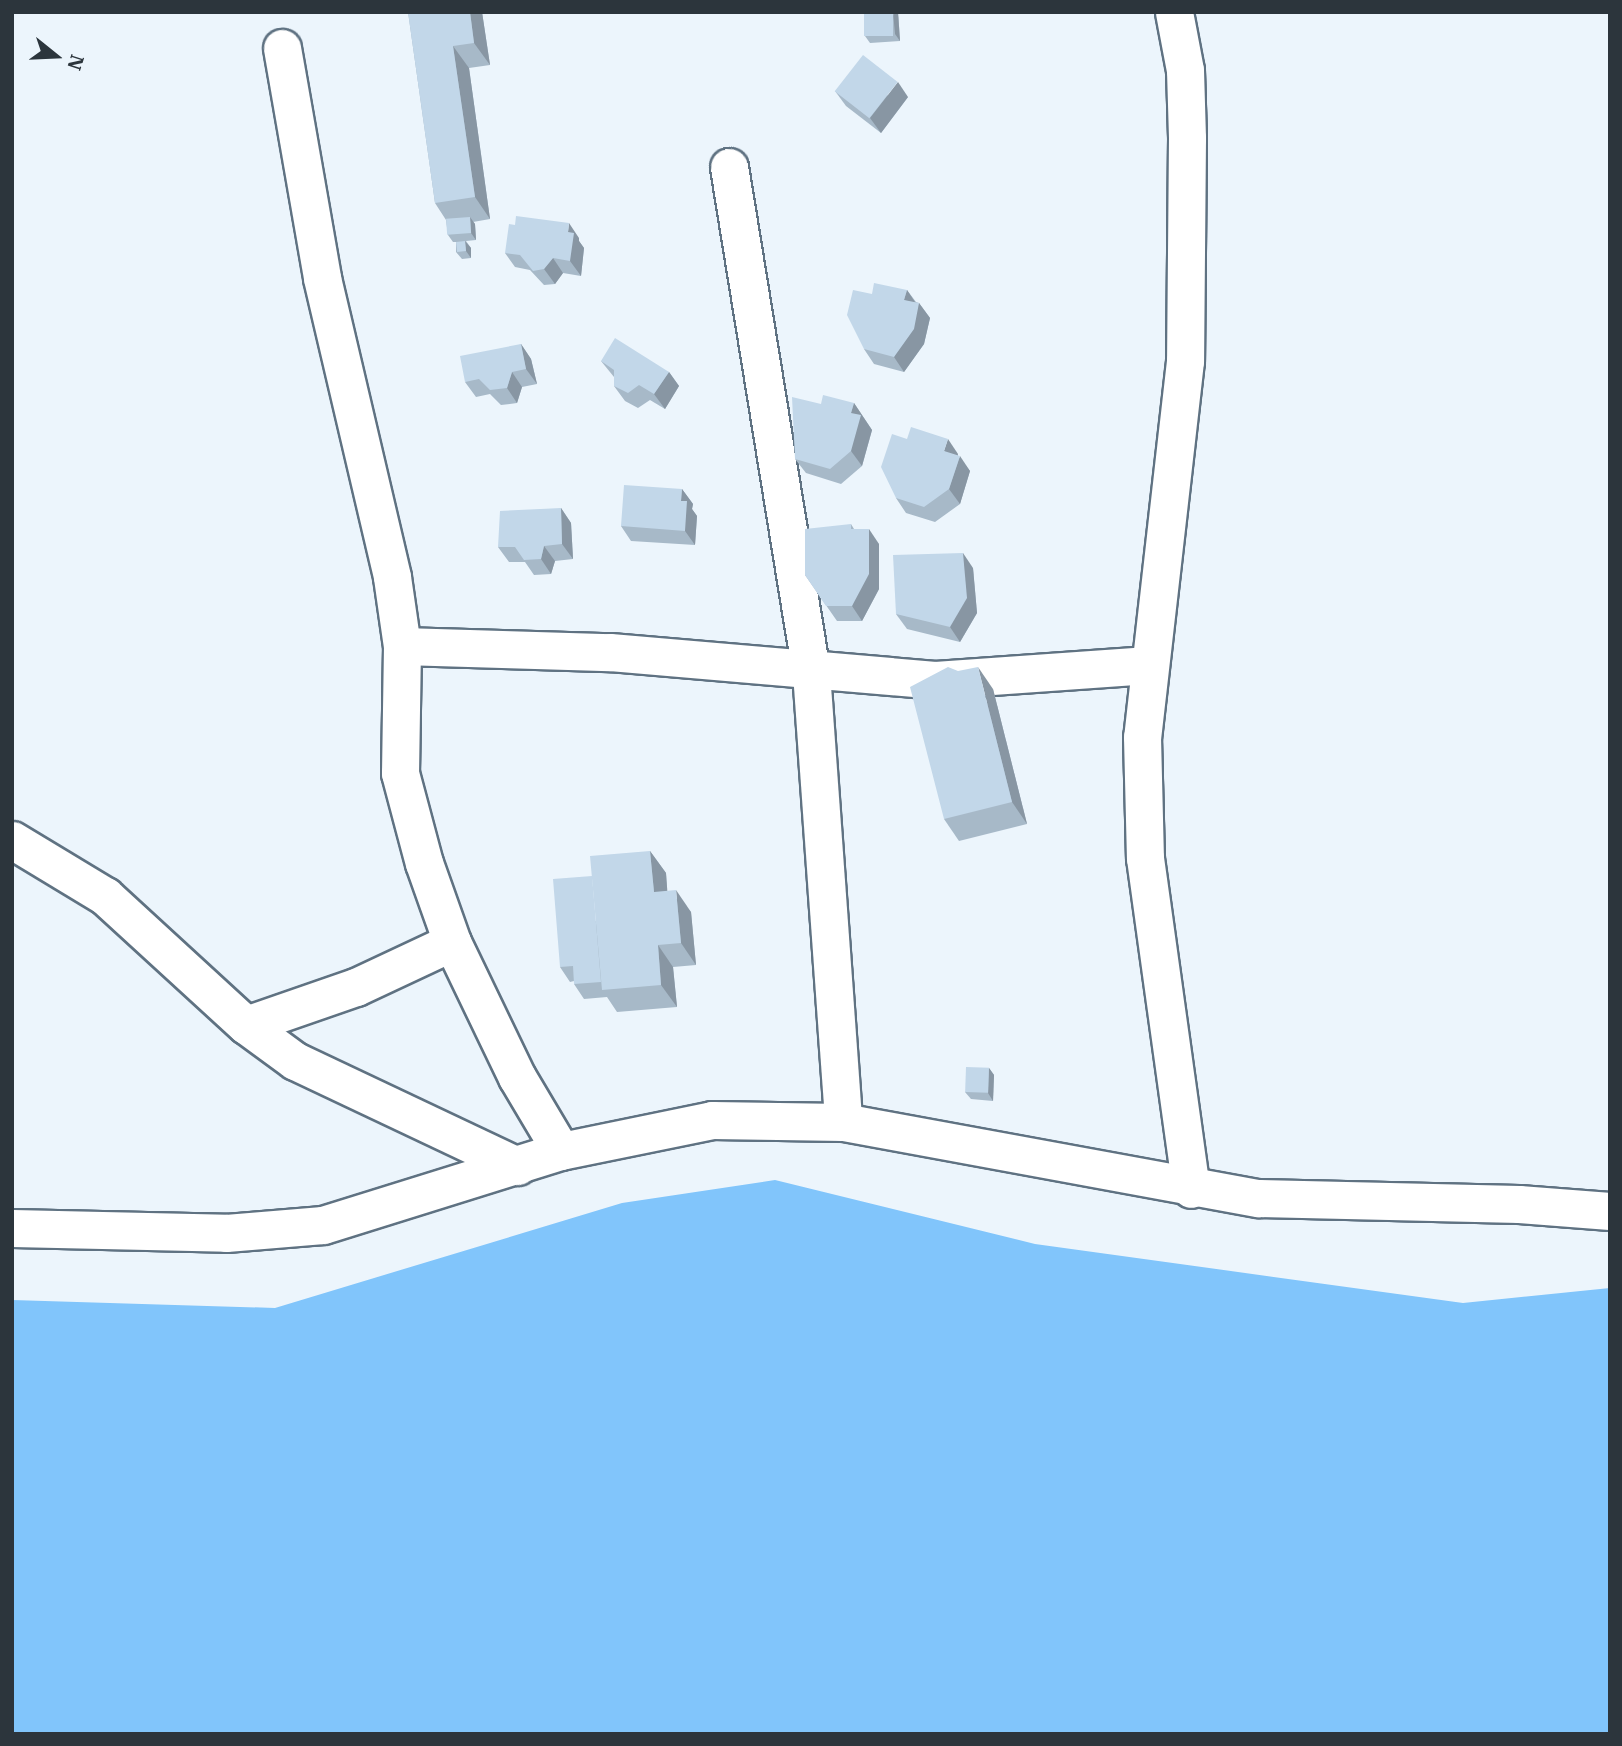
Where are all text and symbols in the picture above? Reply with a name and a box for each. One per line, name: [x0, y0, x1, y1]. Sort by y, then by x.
north arrow: [21, 21, 91, 91]
text: N: [62, 52, 90, 73]

